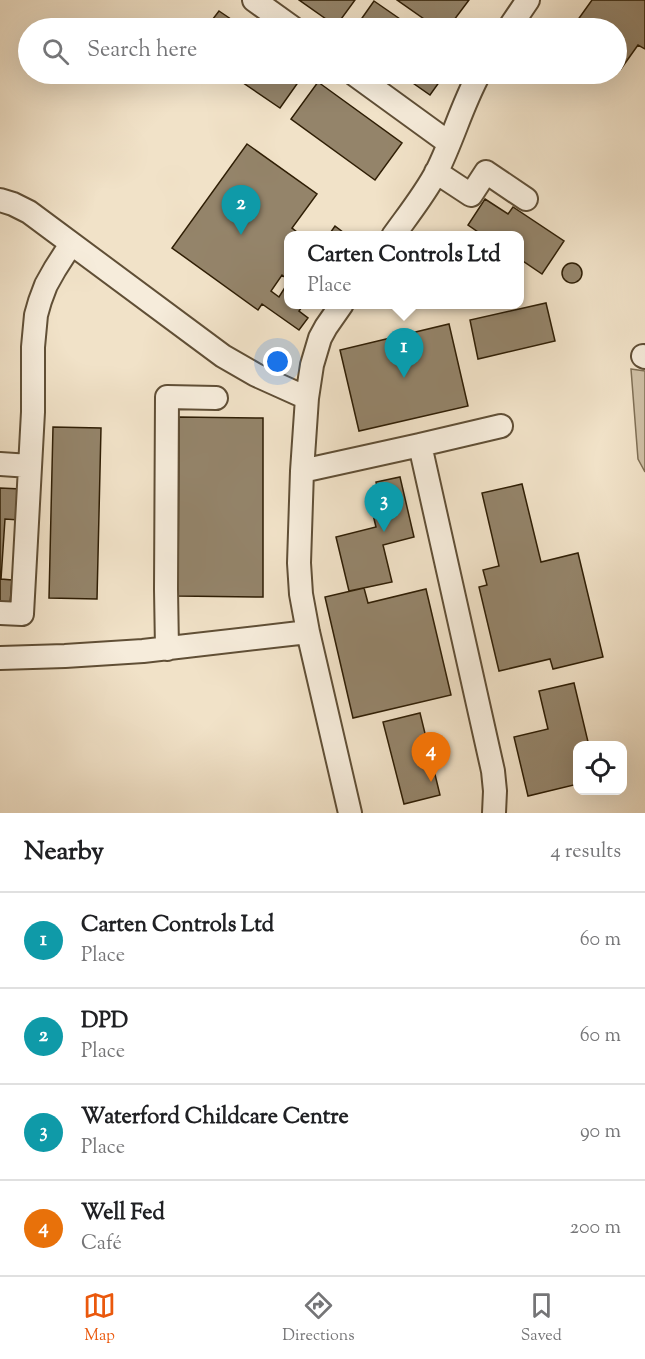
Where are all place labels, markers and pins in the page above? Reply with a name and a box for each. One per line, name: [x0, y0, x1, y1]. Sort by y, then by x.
pin: 2: [222, 186, 260, 235]
pin: 1: [384, 328, 424, 378]
pin: 3: [364, 482, 404, 532]
pin: 4: [412, 732, 450, 782]

